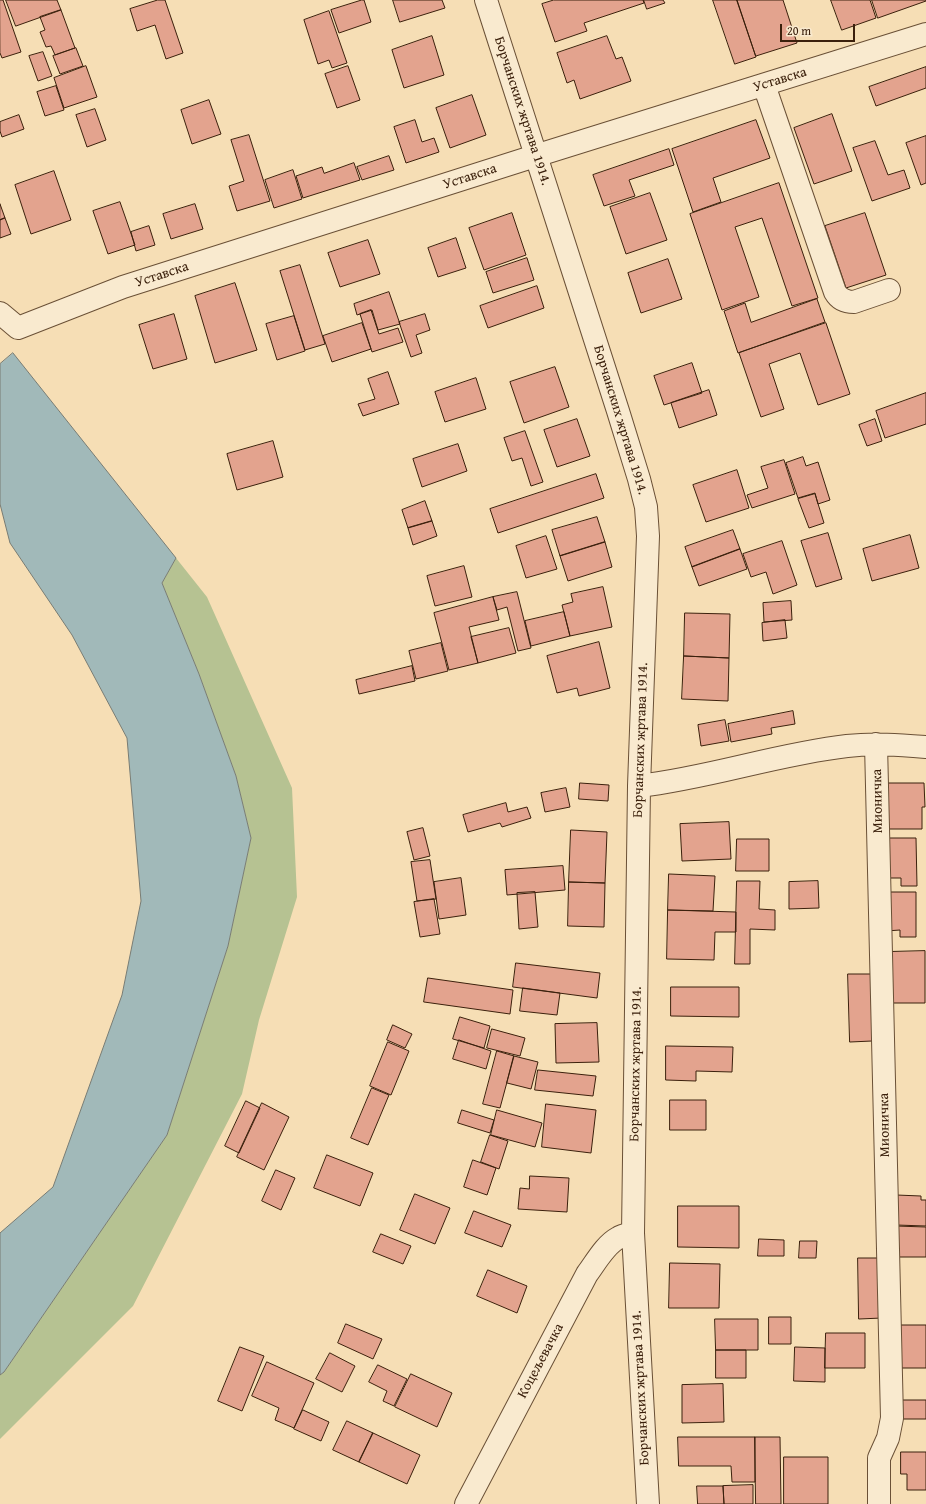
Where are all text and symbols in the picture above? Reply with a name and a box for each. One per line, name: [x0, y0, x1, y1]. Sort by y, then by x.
scale bar: [782, 16, 857, 42]
text: 20 m: [787, 22, 811, 39]
street label: Борчанских жртава 1914.: [490, 35, 554, 187]
street label: Уставска: [751, 64, 809, 96]
street label: Уставска: [441, 160, 499, 194]
street label: Уставска: [133, 258, 191, 292]
street label: Борчанских жртава 1914.: [589, 343, 651, 497]
street label: Борчанских жртава 1914.: [630, 662, 652, 818]
street label: Мионичка: [869, 769, 887, 833]
street label: Борчанских жртава 1914.: [626, 986, 646, 1142]
street label: Мионичка: [876, 1093, 894, 1157]
street label: Борчанских жртава 1914.: [629, 1310, 653, 1466]
street label: Коцељевачка: [514, 1321, 568, 1401]

